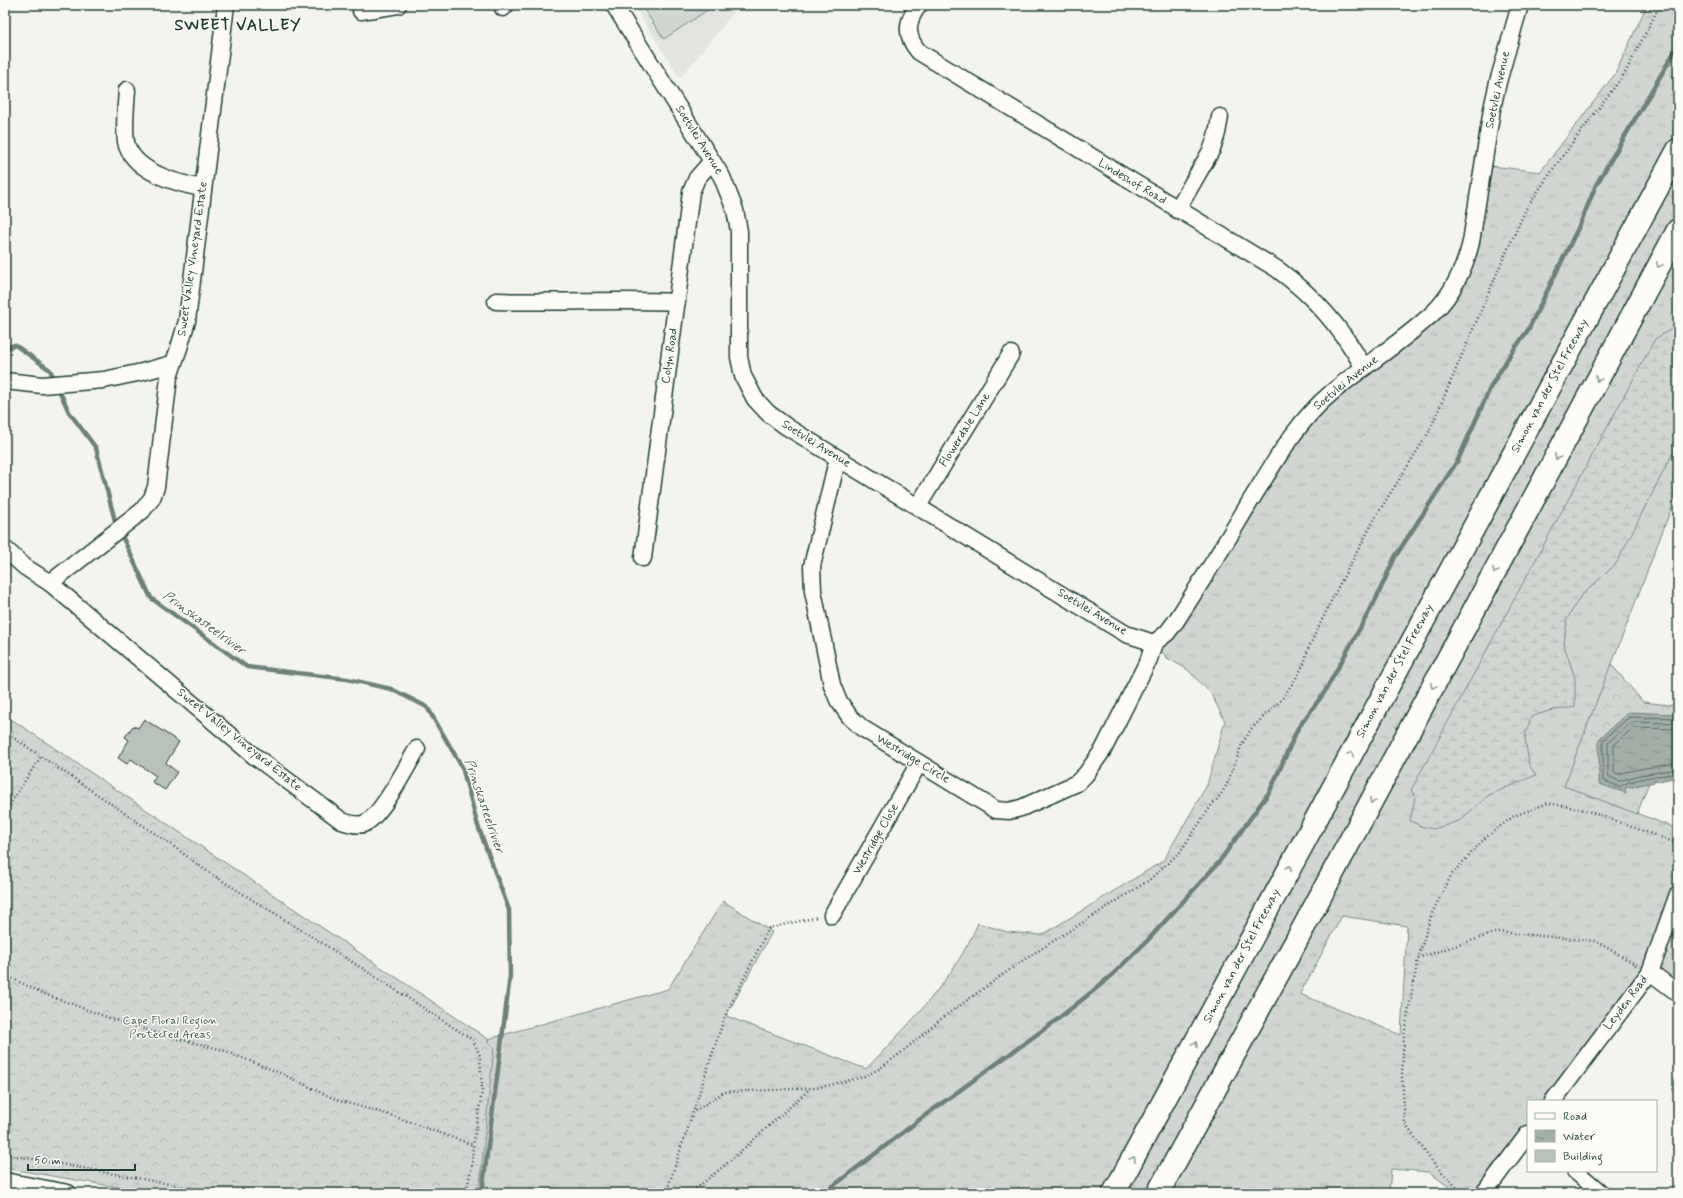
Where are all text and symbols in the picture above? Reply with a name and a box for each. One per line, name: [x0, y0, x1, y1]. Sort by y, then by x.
district label: SWEET VALLEY: [174, 15, 302, 36]
street label: Soetvlei Avenue: [1482, 50, 1514, 130]
street label: Soetvlei Avenue: [671, 102, 727, 178]
street label: Lindeshof Road: [1095, 155, 1169, 209]
street label: Sweet Valley Vineyard Estate: [174, 181, 212, 337]
one-way arrow: [1656, 260, 1664, 268]
street label: Simon van der Stel Freeway: [1508, 316, 1592, 456]
street label: Colyn Road: [658, 327, 682, 385]
street label: Soetvlei Avenue: [1310, 352, 1382, 414]
one-way arrow: [1596, 375, 1603, 383]
street label: Flowerdale Lane: [936, 390, 994, 470]
street label: Soetvlei Avenue: [778, 416, 854, 472]
one-way arrow: [1554, 453, 1562, 460]
one-way arrow: [1492, 567, 1499, 574]
street label: Soetvlei Avenue: [1054, 585, 1130, 639]
water label: Prinskasteelrivier: [159, 587, 250, 660]
street label: Simon van der Stel Freeway: [1353, 601, 1437, 741]
one-way arrow: [1430, 682, 1438, 689]
street label: Sweet Valley Vineyard Estate: [173, 685, 305, 795]
street label: Westridge Circle: [873, 731, 953, 787]
one-way arrow: [1346, 750, 1354, 758]
water label: Prinskasteelrivier: [460, 757, 509, 857]
one-way arrow: [1369, 796, 1377, 804]
street label: Westridge Close: [849, 800, 903, 877]
one-way arrow: [1285, 865, 1292, 872]
street label: Simon van der Stel Freeway: [1200, 886, 1284, 1026]
street label: Leyden Road: [1600, 972, 1652, 1034]
park label: Cape Floral Region Protected Areas: [123, 1013, 218, 1043]
one-way arrow: [1190, 1041, 1197, 1048]
legend: [1527, 1100, 1657, 1172]
text: Road: [1563, 1109, 1587, 1125]
text: Water: [1563, 1129, 1595, 1145]
scale bar: [28, 1146, 135, 1172]
text: Building: [1563, 1149, 1603, 1166]
text: 50 m: [34, 1153, 61, 1169]
one-way arrow: [1128, 1155, 1136, 1163]

